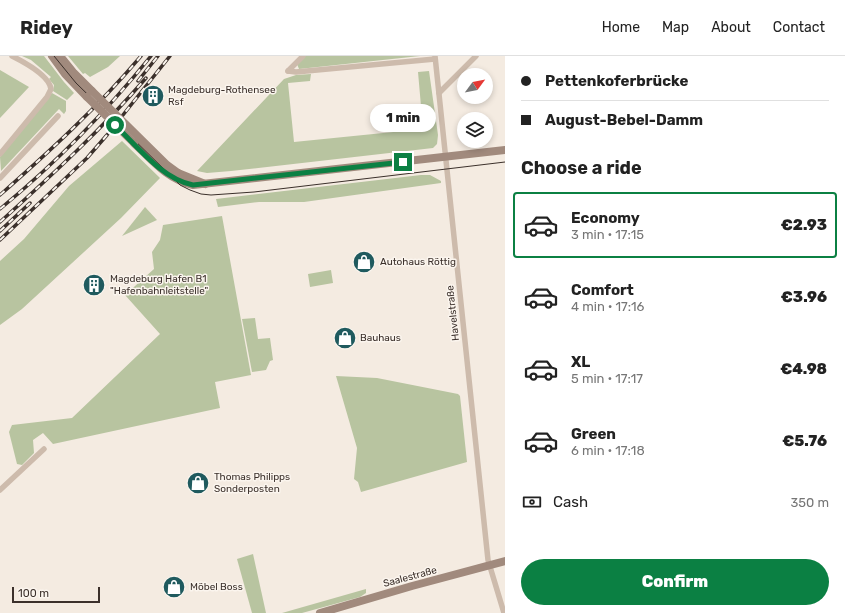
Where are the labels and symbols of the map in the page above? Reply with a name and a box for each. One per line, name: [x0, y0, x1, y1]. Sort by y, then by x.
north arrow: [457, 68, 493, 104]
building icon: Magdeburg-Rothensee Rsf: [140, 83, 166, 109]
place label: Magdeburg-Rothensee Rsf: [168, 84, 276, 108]
callout: 1 min: [370, 104, 436, 132]
route start: [106, 116, 124, 134]
route end: [394, 153, 412, 171]
shop icon: Autohaus Röttig: [351, 249, 377, 275]
place label: Autohaus Röttig: [380, 256, 456, 268]
building icon: Magdeburg Hafen B1 "Hafenbahnleitstelle": [81, 272, 107, 298]
place label: Magdeburg Hafen B1 "Hafenbahnleitstelle": [110, 273, 209, 297]
street label: Havelstraße: [444, 284, 462, 341]
shop icon: Bauhaus: [332, 325, 358, 351]
place label: Bauhaus: [360, 332, 401, 344]
shop icon: Thomas Philipps Sonderposten: [185, 470, 211, 496]
place label: Thomas Philipps Sonderposten: [214, 471, 290, 495]
street label: Saalestraße: [382, 564, 439, 590]
shop icon: Möbel Boss: [161, 574, 187, 600]
place label: Möbel Boss: [190, 581, 243, 593]
scale bar: [12, 585, 100, 604]

